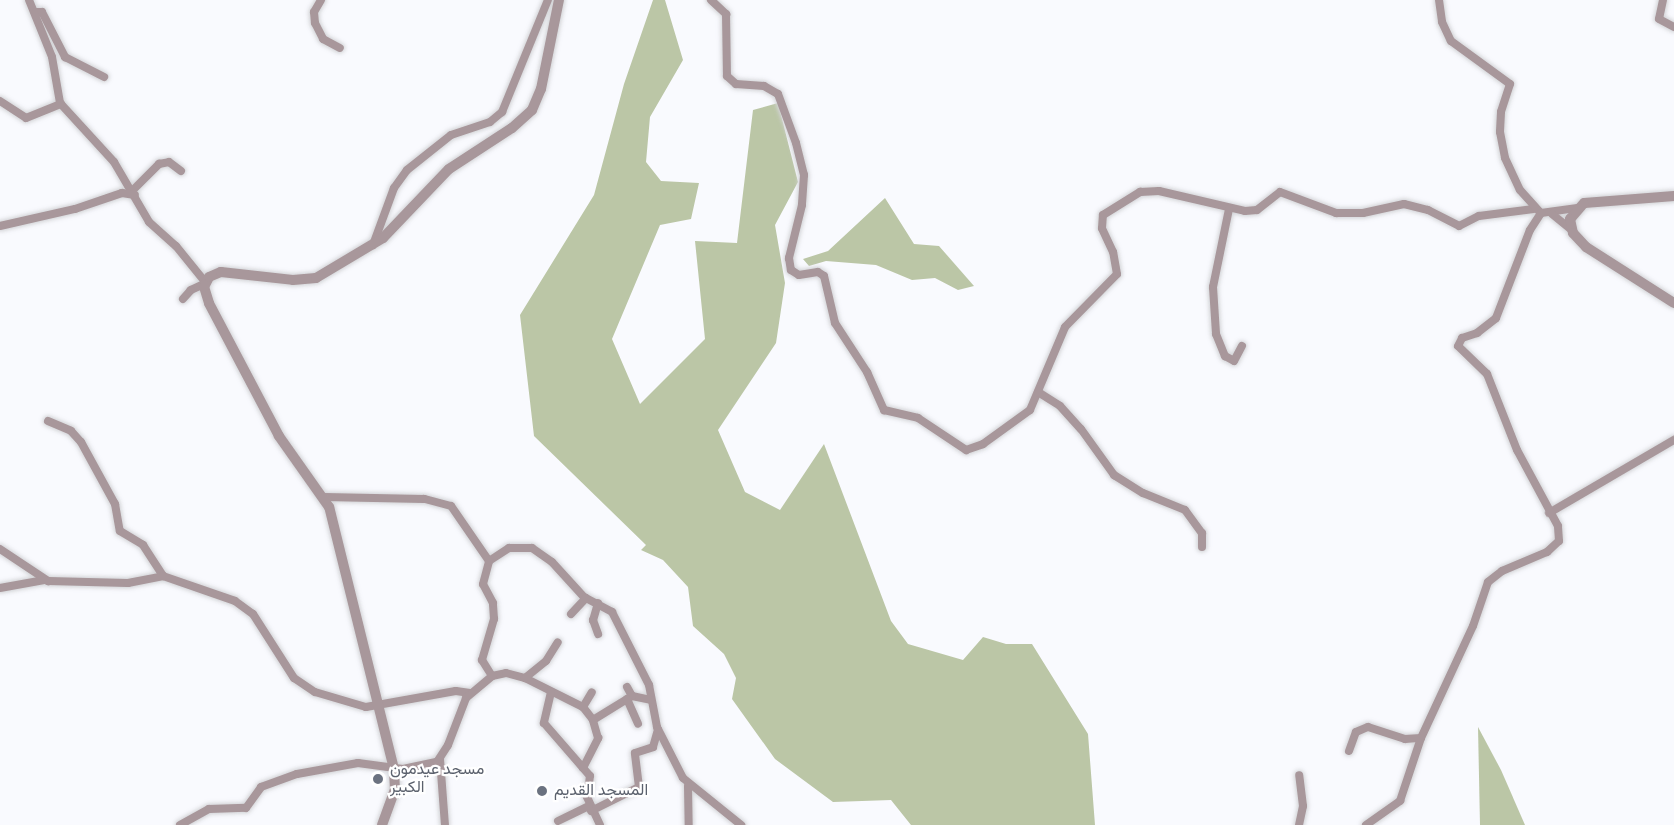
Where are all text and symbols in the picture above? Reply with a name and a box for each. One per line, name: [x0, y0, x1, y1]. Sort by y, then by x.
place label: مسجد عيدمون الكبير: [390, 760, 484, 798]
marker: مسجد عيدمون الكبير: [371, 772, 385, 786]
place label: المسجد القديم: [554, 781, 648, 801]
marker: المسجد القديم: [535, 784, 549, 798]

